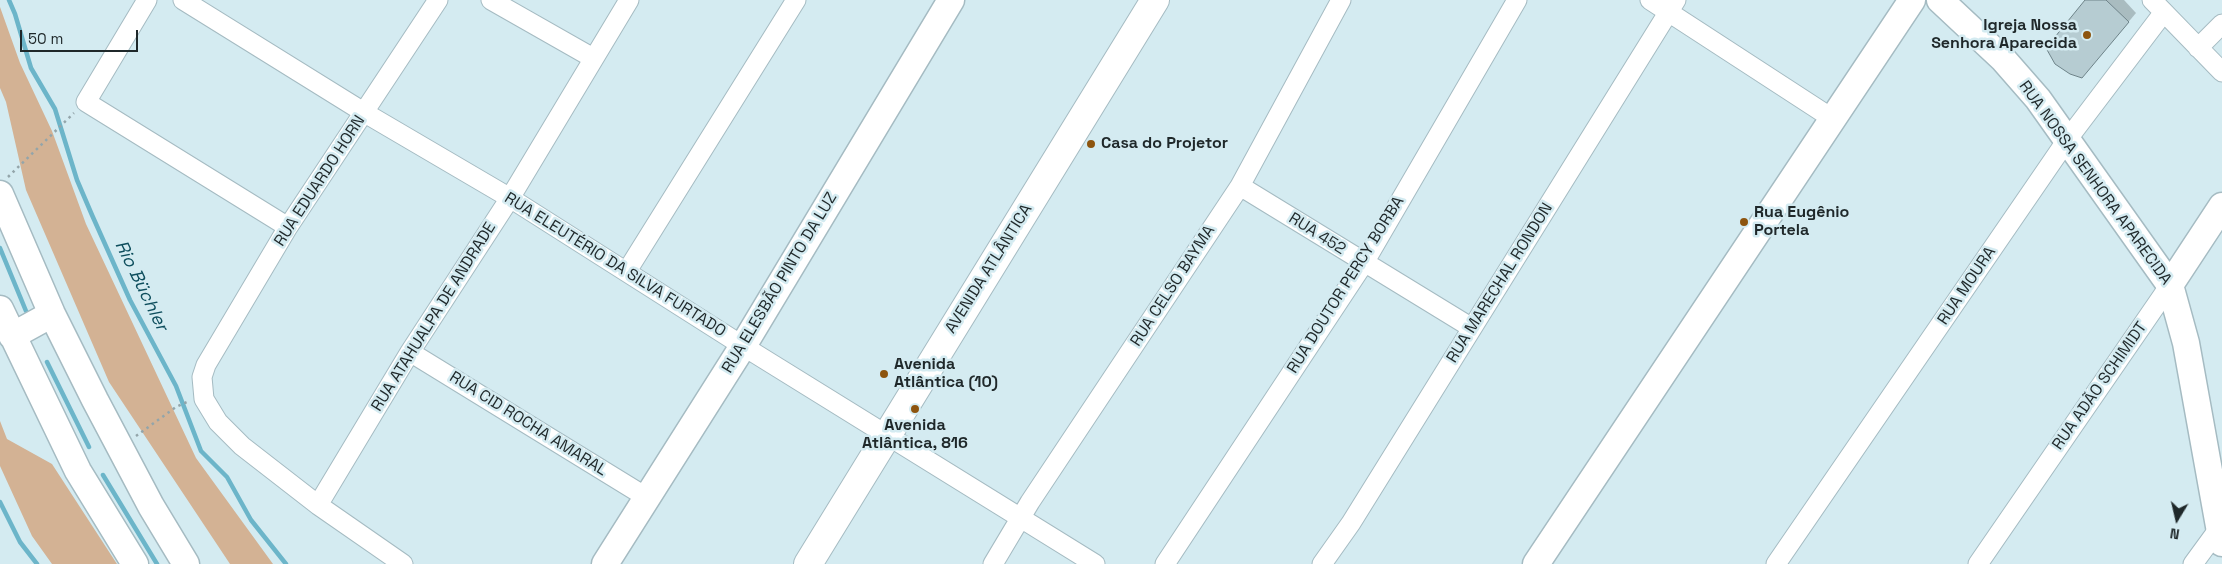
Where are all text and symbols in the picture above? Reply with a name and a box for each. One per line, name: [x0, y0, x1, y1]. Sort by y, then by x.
place label: Igreja Nossa Senhora Aparecida: [1931, 16, 2077, 54]
scale bar: [22, 20, 140, 52]
text: 50 m: [28, 29, 63, 48]
marker: Igreja Nossa Senhora Aparecida: [2081, 29, 2093, 41]
street label: RUA NOSSA SENHORA APARECIDA: [2015, 77, 2175, 289]
street label: RUA EDUARDO HORN: [270, 112, 370, 250]
place label: Casa do Projetor: [1101, 134, 1228, 154]
marker: Casa do Projetor: [1085, 138, 1097, 150]
street label: RUA ELEUTÉRIO DA SILVA FURTADO: [501, 189, 729, 341]
street label: RUA ELESBÃO PINTO DA LUZ: [718, 189, 842, 377]
street label: RUA DOUTOR PERCY BORBA: [1284, 193, 1408, 377]
street label: RUA MARECHAL RONDON: [1443, 200, 1557, 366]
street label: AVENIDA ATLÂNTICA: [941, 201, 1037, 337]
place label: Rua Eugênio Portela: [1754, 203, 1849, 241]
street label: RUA 452: [1285, 209, 1349, 259]
marker: Rua Eugênio Portela: [1738, 216, 1750, 228]
street label: RUA ATAHUALPA DE ANDRADE: [368, 219, 500, 415]
street label: RUA CELSO BAYMA: [1127, 222, 1219, 350]
water label: Rio Büchler: [110, 237, 172, 335]
street label: RUA MOURA: [1934, 243, 2000, 329]
street label: RUA ADÃO SCHIMIDT: [2049, 318, 2151, 454]
place label: Avenida Atlântica (10): [894, 355, 998, 393]
street label: RUA CID ROCHA AMARAL: [446, 368, 610, 480]
marker: Avenida Atlântica (10): [878, 368, 890, 380]
marker: Avenida Atlântica, 816: [909, 403, 921, 415]
place label: Avenida Atlântica, 816: [862, 416, 968, 454]
north arrow: [2152, 494, 2202, 544]
text: N: [2169, 524, 2181, 543]

